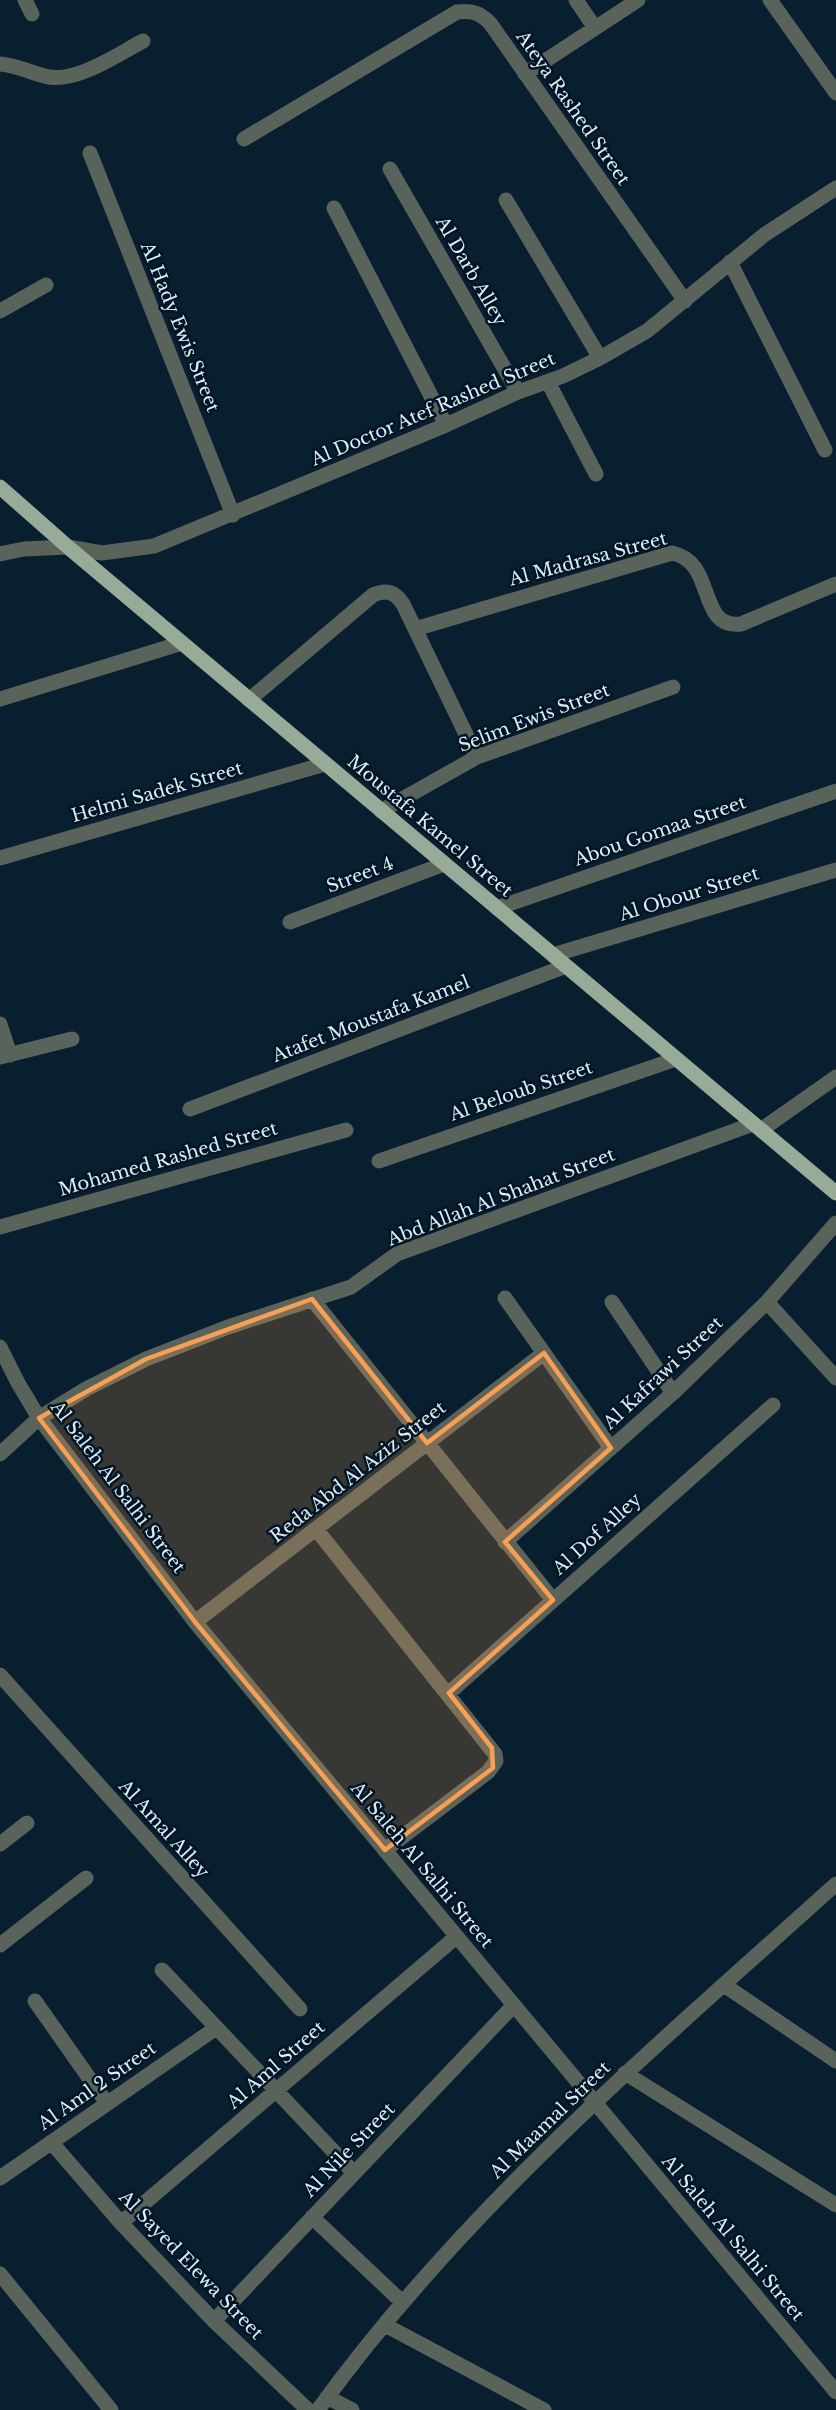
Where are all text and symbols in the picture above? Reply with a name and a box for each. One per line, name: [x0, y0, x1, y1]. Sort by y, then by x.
street label: Ateya Rashed Street: [511, 26, 635, 190]
street label: Al Darb Alley: [430, 212, 511, 330]
street label: Al Hady Ewis Street: [135, 238, 224, 415]
street label: Al Doctor Atef Rashed Street: [307, 347, 559, 471]
street label: Al Madrasa Street: [506, 527, 670, 591]
street label: Selim Ewis Street: [455, 679, 613, 757]
street label: Moustafa Kamel Street: [343, 750, 517, 902]
street label: Helmi Sadek Street: [69, 757, 245, 827]
street label: Abou Gomaa Street: [570, 791, 749, 871]
street label: Street 4: [323, 852, 397, 898]
street label: Al Obour Street: [616, 862, 762, 926]
street label: Atafet Moustafa Kamel: [268, 971, 473, 1067]
street label: Al Beloub Street: [446, 1056, 596, 1126]
street label: Mohamed Rashed Street: [56, 1117, 280, 1201]
street label: Abd Allah Al Shahat Street: [383, 1143, 618, 1251]
street label: Al Kafrawi Street: [598, 1312, 727, 1435]
street label: Al Saleh Al Salhi Street: [46, 1396, 190, 1577]
street label: Reda Abd Al Aziz Street: [266, 1397, 450, 1547]
street label: Al Dof Alley: [547, 1488, 646, 1580]
street label: Al Amal Alley: [113, 1775, 214, 1883]
street label: Al Saleh Al Salhi Street: [346, 1777, 498, 1953]
street label: Al Aml Street: [222, 2016, 330, 2114]
street label: Al Aml 2 Street: [33, 2037, 160, 2135]
street label: Al Maamal Street: [484, 2057, 615, 2184]
street label: Al Nile Street: [298, 2098, 400, 2202]
street label: Al Saleh Al Salhi Street: [657, 2150, 809, 2326]
street label: Al Sayed Elewa Street: [114, 2185, 268, 2344]

